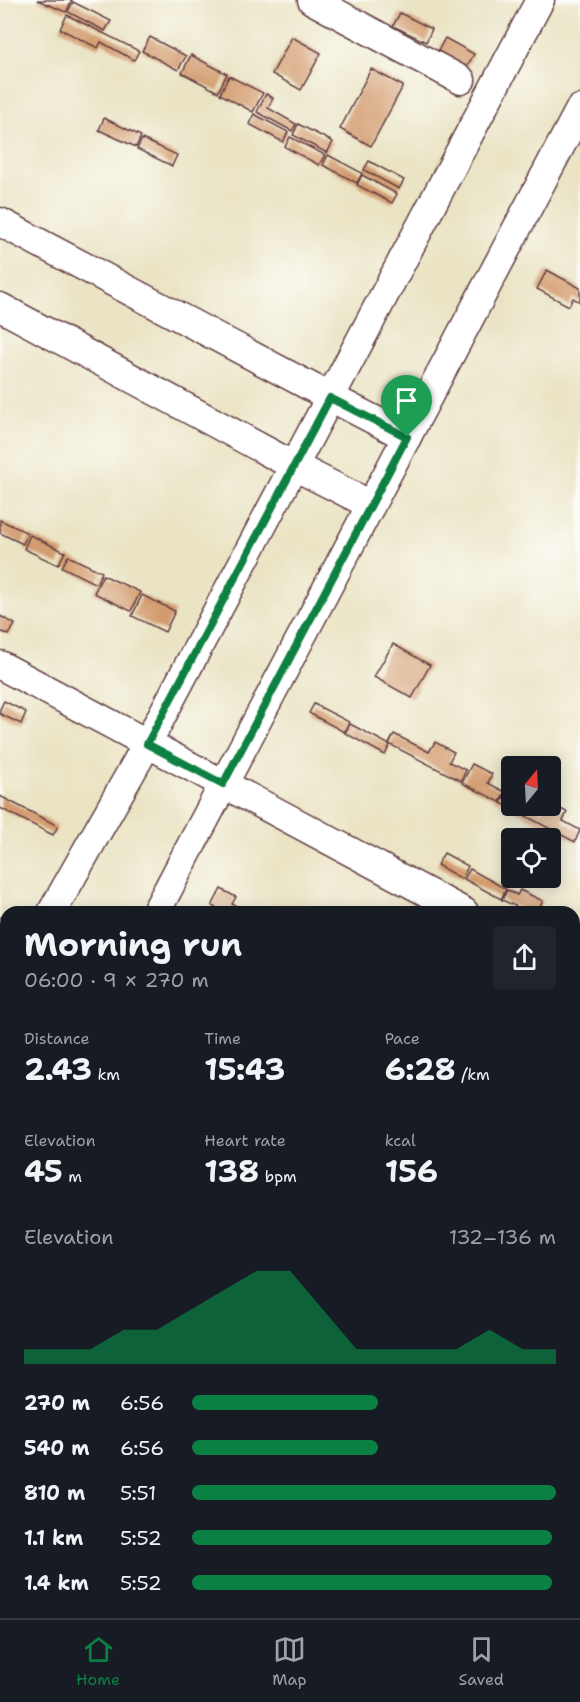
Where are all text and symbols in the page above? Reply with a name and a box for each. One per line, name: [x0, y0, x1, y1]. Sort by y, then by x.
pin: [381, 375, 432, 437]
icon: arrive: [390, 384, 423, 417]
north arrow: [501, 756, 561, 816]
map controls: [501, 756, 561, 888]
button: locate: [501, 828, 561, 888]
text: Morning run: [24, 922, 242, 967]
button: share: [493, 926, 556, 989]
text: 06:00 · 9 × 270 m: [24, 967, 209, 993]
text: Distance: [24, 1028, 90, 1049]
text: Time: [204, 1028, 241, 1049]
text: Pace: [385, 1028, 420, 1049]
text: 2.43: [24, 1049, 92, 1090]
text: 15:43: [204, 1049, 285, 1090]
text: 6:28: [385, 1049, 456, 1090]
text: km: [92, 1064, 120, 1085]
text: /km: [456, 1064, 490, 1085]
text: Elevation: [24, 1130, 96, 1151]
text: Heart rate: [204, 1130, 286, 1151]
text: kcal: [385, 1130, 416, 1151]
text: 45: [24, 1151, 63, 1192]
text: 138: [204, 1151, 259, 1192]
text: 156: [385, 1151, 438, 1192]
text: m: [63, 1166, 82, 1187]
text: bpm: [259, 1166, 297, 1187]
text: Elevation: [24, 1224, 114, 1250]
text: 132–136 m: [449, 1224, 556, 1250]
text: 270 m: [24, 1390, 90, 1416]
text: 6:56: [120, 1390, 164, 1416]
text: 540 m: [24, 1435, 89, 1461]
text: 6:56: [120, 1435, 164, 1461]
text: 810 m: [24, 1480, 85, 1506]
text: 5:51: [120, 1480, 156, 1506]
text: 1.1 km: [24, 1525, 83, 1551]
text: 5:52: [120, 1525, 162, 1551]
text: 1.4 km: [24, 1570, 89, 1596]
text: 5:52: [120, 1570, 162, 1596]
tab: Home: [76, 1633, 120, 1690]
tab: Map: [272, 1633, 306, 1690]
tab: Saved: [459, 1633, 504, 1690]

